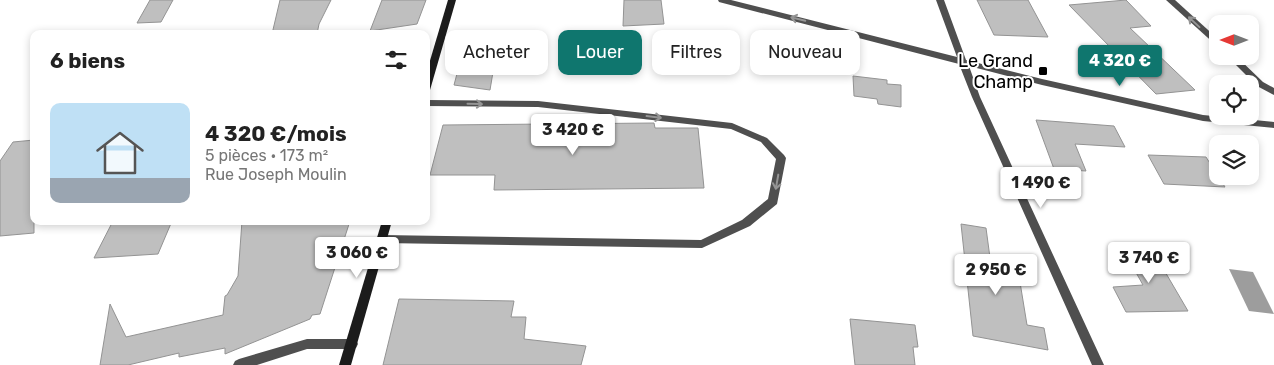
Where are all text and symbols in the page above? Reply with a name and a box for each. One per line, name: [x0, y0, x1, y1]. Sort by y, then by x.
one-way arrow: [790, 14, 806, 24]
north arrow: [1209, 15, 1259, 65]
map controls: [1209, 15, 1259, 185]
one-way arrow: [1187, 16, 1200, 28]
chip: Acheter: [445, 30, 548, 75]
chip: Louer: [558, 30, 642, 75]
chip: Filtres: [652, 30, 740, 75]
chip: Nouveau: [750, 30, 860, 75]
pin: 4 320 €: [1074, 44, 1166, 87]
icon: filters: [382, 46, 410, 74]
text: 6 biens: [50, 48, 125, 73]
place label: Le Grand Champ: [958, 50, 1033, 93]
text: 4 320 €: [1089, 51, 1151, 70]
marker: Le Grand Champ: [1037, 65, 1049, 77]
button: locate: [1209, 75, 1259, 125]
one-way arrow: [466, 99, 483, 109]
one-way arrow: [646, 112, 662, 122]
pin: 3 420 €: [527, 114, 619, 156]
text: 3 420 €: [542, 120, 604, 139]
text: 4 320 €/mois: [205, 121, 347, 146]
icon: home: [90, 123, 150, 183]
button: layers: [1209, 135, 1259, 185]
text: 5 pièces · 173 m²: [205, 146, 328, 165]
text: Rue Joseph Moulin: [205, 165, 347, 184]
pin: 1 490 €: [995, 166, 1087, 209]
text: 1 490 €: [1011, 173, 1071, 192]
one-way arrow: [771, 174, 781, 190]
pin: 3 060 €: [311, 236, 403, 279]
pin: 3 740 €: [1103, 242, 1195, 284]
text: 3 060 €: [326, 243, 388, 262]
text: 3 740 €: [1119, 248, 1179, 267]
pin: 2 950 €: [950, 254, 1042, 296]
text: 2 950 €: [965, 260, 1027, 279]

